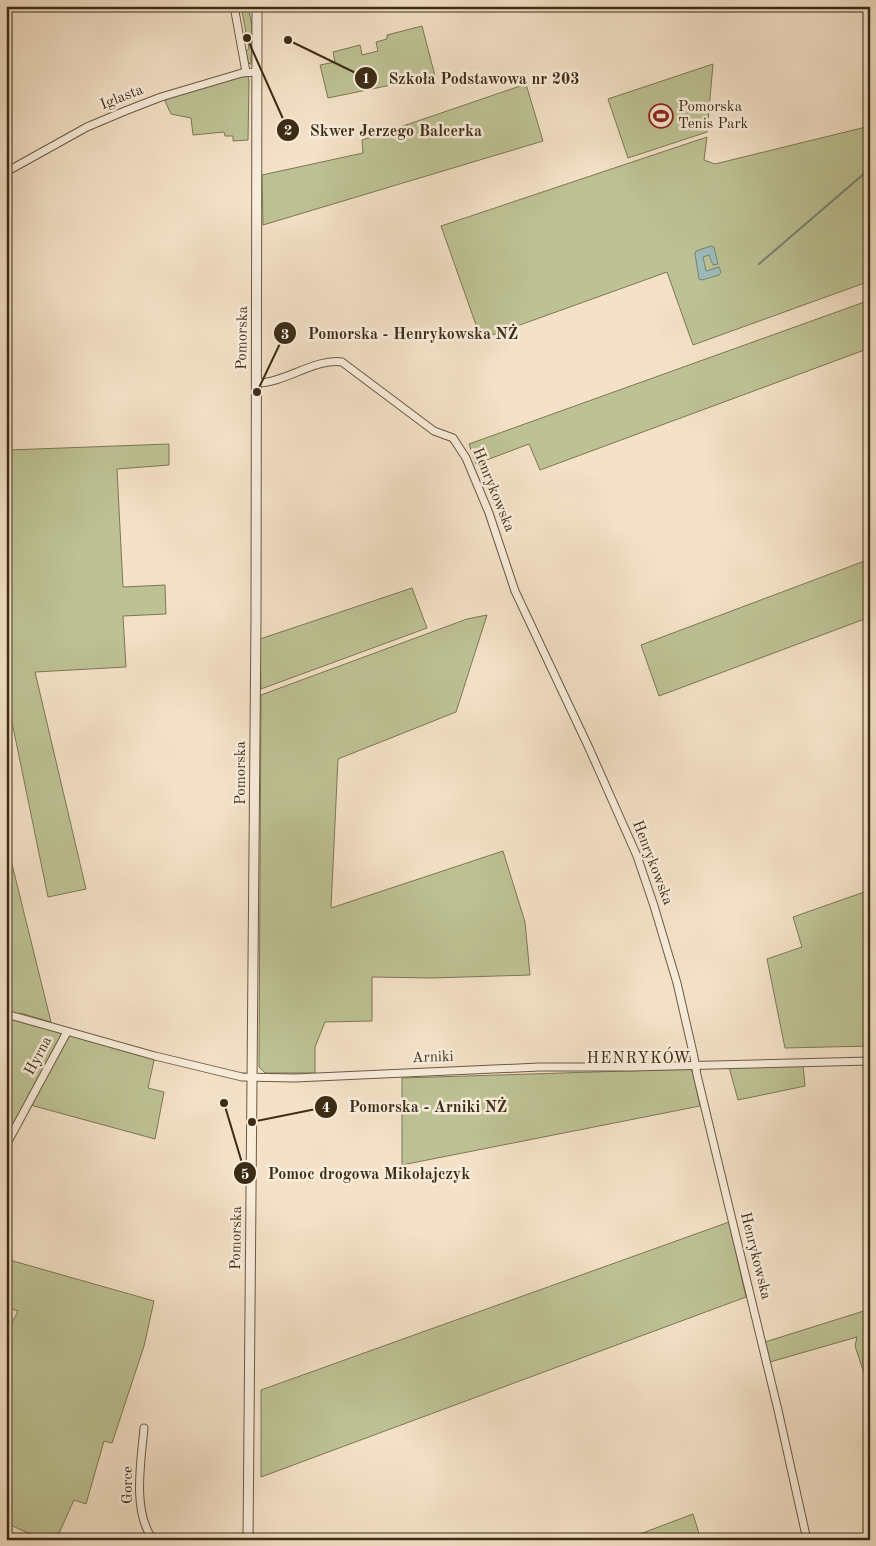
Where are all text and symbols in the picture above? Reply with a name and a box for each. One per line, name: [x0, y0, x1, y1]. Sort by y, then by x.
callout: Szkoła Podstawowa nr 203: [354, 63, 590, 94]
text: 1: [362, 72, 370, 87]
text: Szkoła Podstawowa nr 203: [388, 72, 580, 88]
street label: Iglasta: [98, 82, 146, 113]
place label: Pomorska Tenis Park: [678, 100, 749, 132]
sports icon: Pomorska Tenis Park: [648, 103, 674, 129]
callout: Skwer Jerzego Balcerka: [275, 114, 492, 145]
text: 2: [284, 124, 292, 139]
text: Skwer Jerzego Balcerka: [310, 124, 482, 140]
street label: Pomorska: [235, 305, 251, 370]
callout: Pomorska - Henrykowska NŻ: [272, 318, 528, 349]
text: Pomorska - Henrykowska NŻ: [308, 323, 518, 343]
text: 3: [281, 328, 289, 343]
street label: Henrykowska: [469, 446, 517, 535]
street label: Pomorska: [234, 740, 249, 805]
street label: Henrykowska: [629, 819, 675, 908]
street label: Hyrna: [23, 1034, 56, 1078]
district label: HENRYKÓW: [587, 1046, 691, 1067]
street label: Arniki: [412, 1050, 454, 1066]
callout: Pomorska - Arniki NŻ: [314, 1091, 518, 1122]
text: Pomorska - Arniki NŻ: [349, 1096, 507, 1116]
text: 4: [322, 1101, 330, 1116]
callout: Pomoc drogowa Mikołajczyk: [233, 1158, 480, 1189]
text: Pomoc drogowa Mikołajczyk: [268, 1167, 470, 1183]
text: 5: [241, 1168, 249, 1183]
street label: Pomorska: [229, 1205, 245, 1270]
street label: Henrykowska: [737, 1211, 773, 1302]
street label: Gorce: [121, 1466, 136, 1504]

